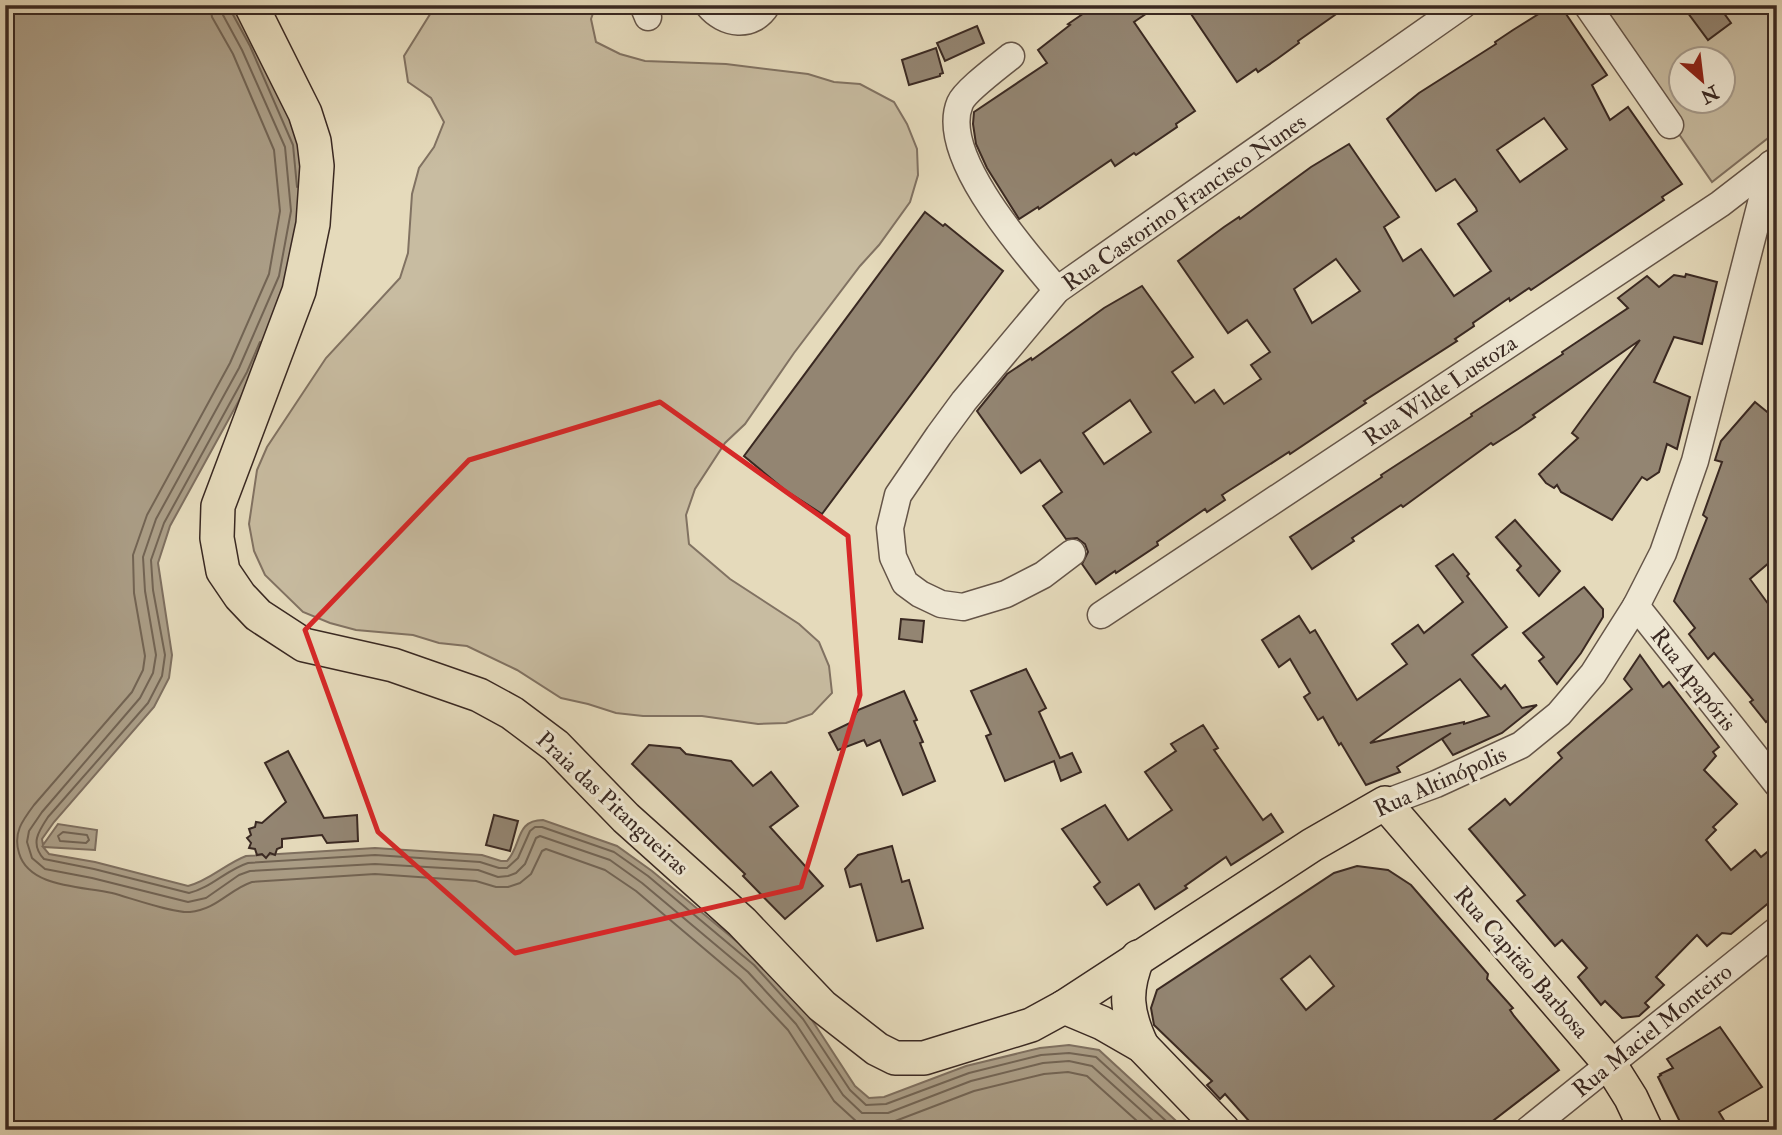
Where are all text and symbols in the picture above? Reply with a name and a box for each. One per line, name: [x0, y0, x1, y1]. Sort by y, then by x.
north arrow: [1666, 46, 1736, 116]
text: N: [1695, 79, 1724, 109]
street label: Rua Castorino Francisco Nunes: [1057, 107, 1312, 298]
street label: Rua Wilde Lustoza: [1358, 328, 1523, 452]
street label: Rua Apapóris: [1643, 622, 1743, 738]
street label: Praia das Pitangueiras: [530, 725, 695, 882]
street label: Rua Altinópolis: [1370, 739, 1511, 824]
street label: Rua Capitão Barbosa: [1447, 880, 1596, 1045]
street label: Rua Maciel Monteiro: [1567, 957, 1738, 1104]

